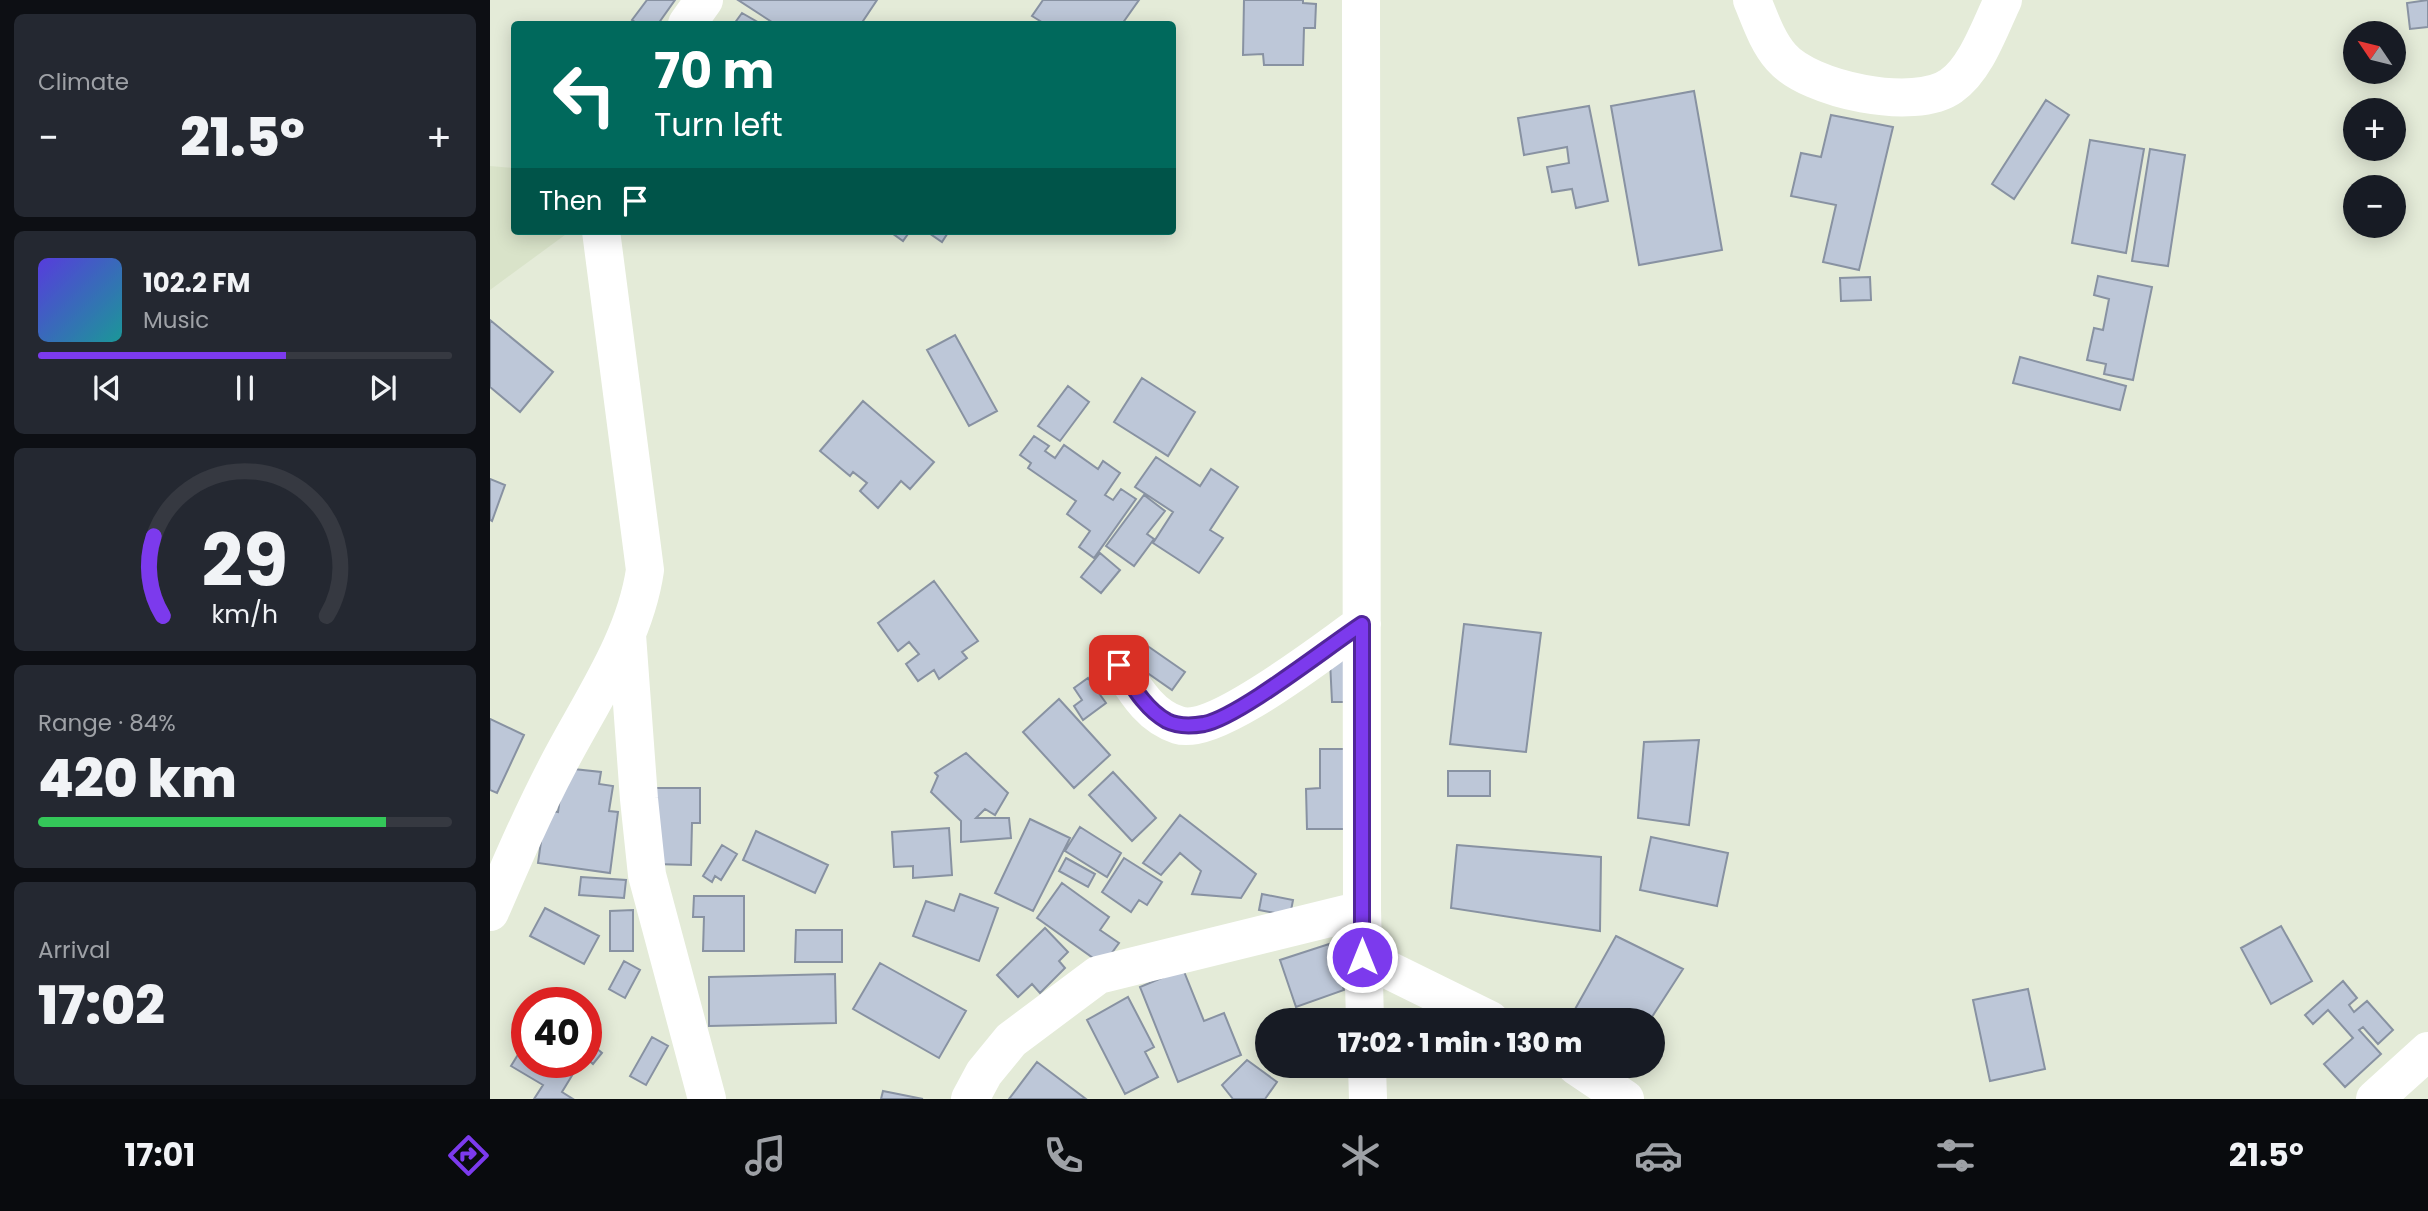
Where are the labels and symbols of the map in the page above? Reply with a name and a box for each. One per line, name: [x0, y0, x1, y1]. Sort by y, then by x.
north arrow: [2343, 21, 2406, 84]
pin: [1089, 635, 1149, 695]
position arrow: [1325, 920, 1399, 994]
speed limit sign: 40: [511, 987, 602, 1078]

